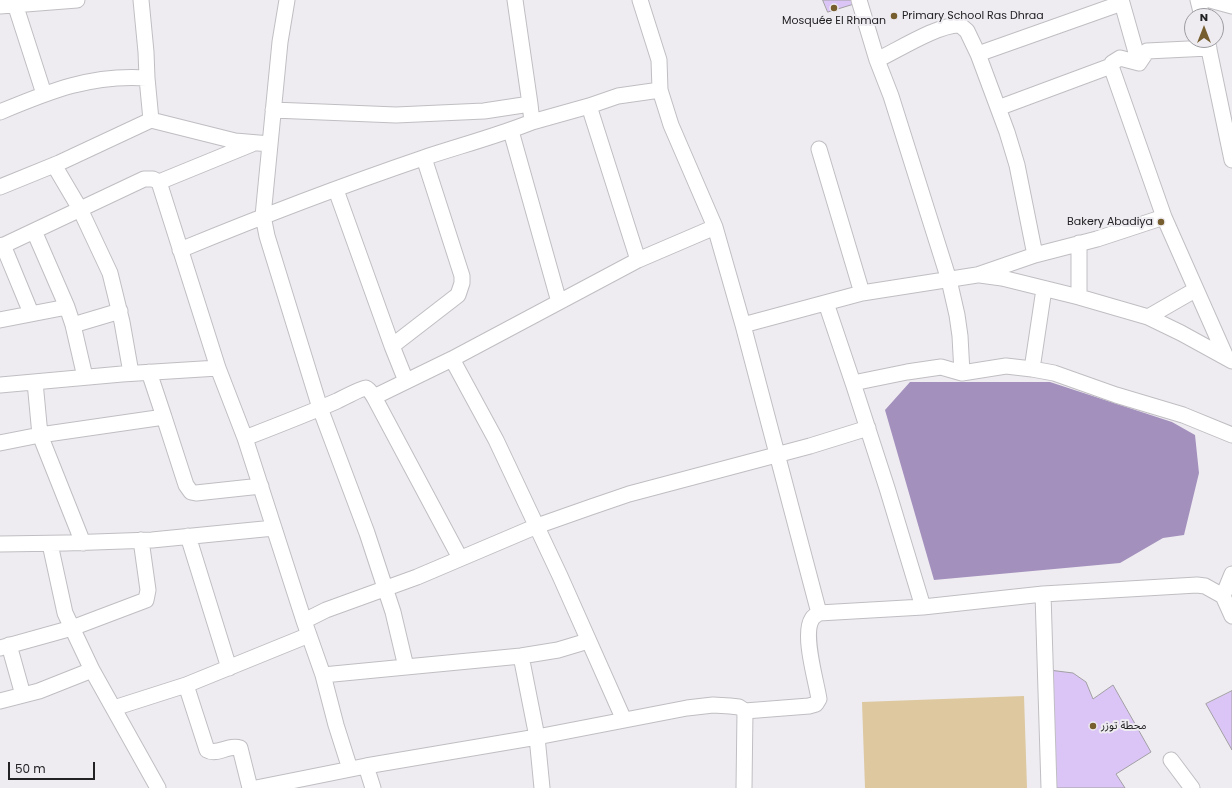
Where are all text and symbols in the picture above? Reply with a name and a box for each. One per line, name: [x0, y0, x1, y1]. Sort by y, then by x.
marker: Mosquée El Rhman: [829, 3, 839, 13]
north arrow: [1184, 8, 1224, 48]
place label: Primary School Ras Dhraa: [902, 9, 1044, 23]
text: N: [1200, 9, 1208, 25]
marker: Primary School Ras Dhraa: [889, 11, 899, 21]
place label: Mosquée El Rhman: [782, 14, 886, 28]
place label: Bakery Abadiya: [1067, 215, 1153, 229]
marker: Bakery Abadiya: [1156, 217, 1166, 227]
place label: محطة توزر: [1101, 719, 1146, 733]
marker: محطة توزر: [1088, 721, 1098, 731]
scale bar: [10, 754, 97, 780]
text: 50 m: [15, 760, 46, 777]

